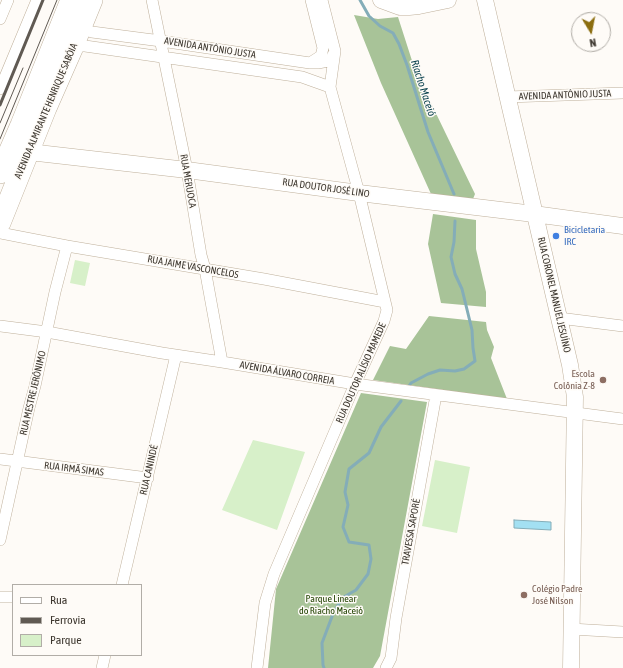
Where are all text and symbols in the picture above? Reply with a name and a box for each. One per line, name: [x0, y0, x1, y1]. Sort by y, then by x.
north arrow: [571, 12, 611, 52]
street label: AVENIDA ANTÔNIO JUSTA: [163, 35, 257, 61]
text: N: [589, 36, 597, 49]
street label: AVENIDA ALMIRANTE HENRIQUE SABÓIA: [12, 41, 80, 181]
water label: Riacho Maceió: [408, 58, 438, 118]
street label: AVENIDA ANTÔNIO JUSTA: [518, 87, 612, 103]
street label: RUA MERUOCA: [177, 153, 199, 209]
street label: RUA DOUTOR JOSÉ LINO: [282, 176, 370, 200]
place label: Bicicletaria IRC: [564, 224, 605, 248]
marker: Bicicletaria IRC: [551, 231, 561, 241]
street label: RUA CORONEL MANUEL JESUÍNO: [535, 236, 573, 354]
street label: RUA JAIME VASCONCELOS: [146, 253, 240, 281]
street label: RUA DOUTOR ALÍSIO MAMEDE: [333, 321, 389, 425]
street label: RUA MESTRE JERÔNIMO: [17, 349, 49, 437]
street label: AVENIDA ÁLVARO CORREIA: [239, 359, 335, 387]
place label: Escola Colônia Z-8: [554, 368, 595, 392]
marker: Escola Colônia Z-8: [598, 375, 608, 385]
street label: RUA CANINDÉ: [137, 444, 161, 496]
street label: RUA IRMÃ SIMAS: [43, 459, 105, 479]
street label: TRAVESSA SAPORÉ: [399, 498, 423, 566]
place label: Colégio Padre José Nilson: [532, 583, 583, 606]
legend: [12, 584, 142, 656]
marker: Colégio Padre José Nilson: [519, 590, 529, 600]
text: Rua: [50, 593, 67, 607]
park label: Parque Linear do Riacho Maceió: [299, 593, 363, 616]
text: Ferrovia: [50, 613, 86, 627]
text: Parque: [50, 633, 82, 647]

